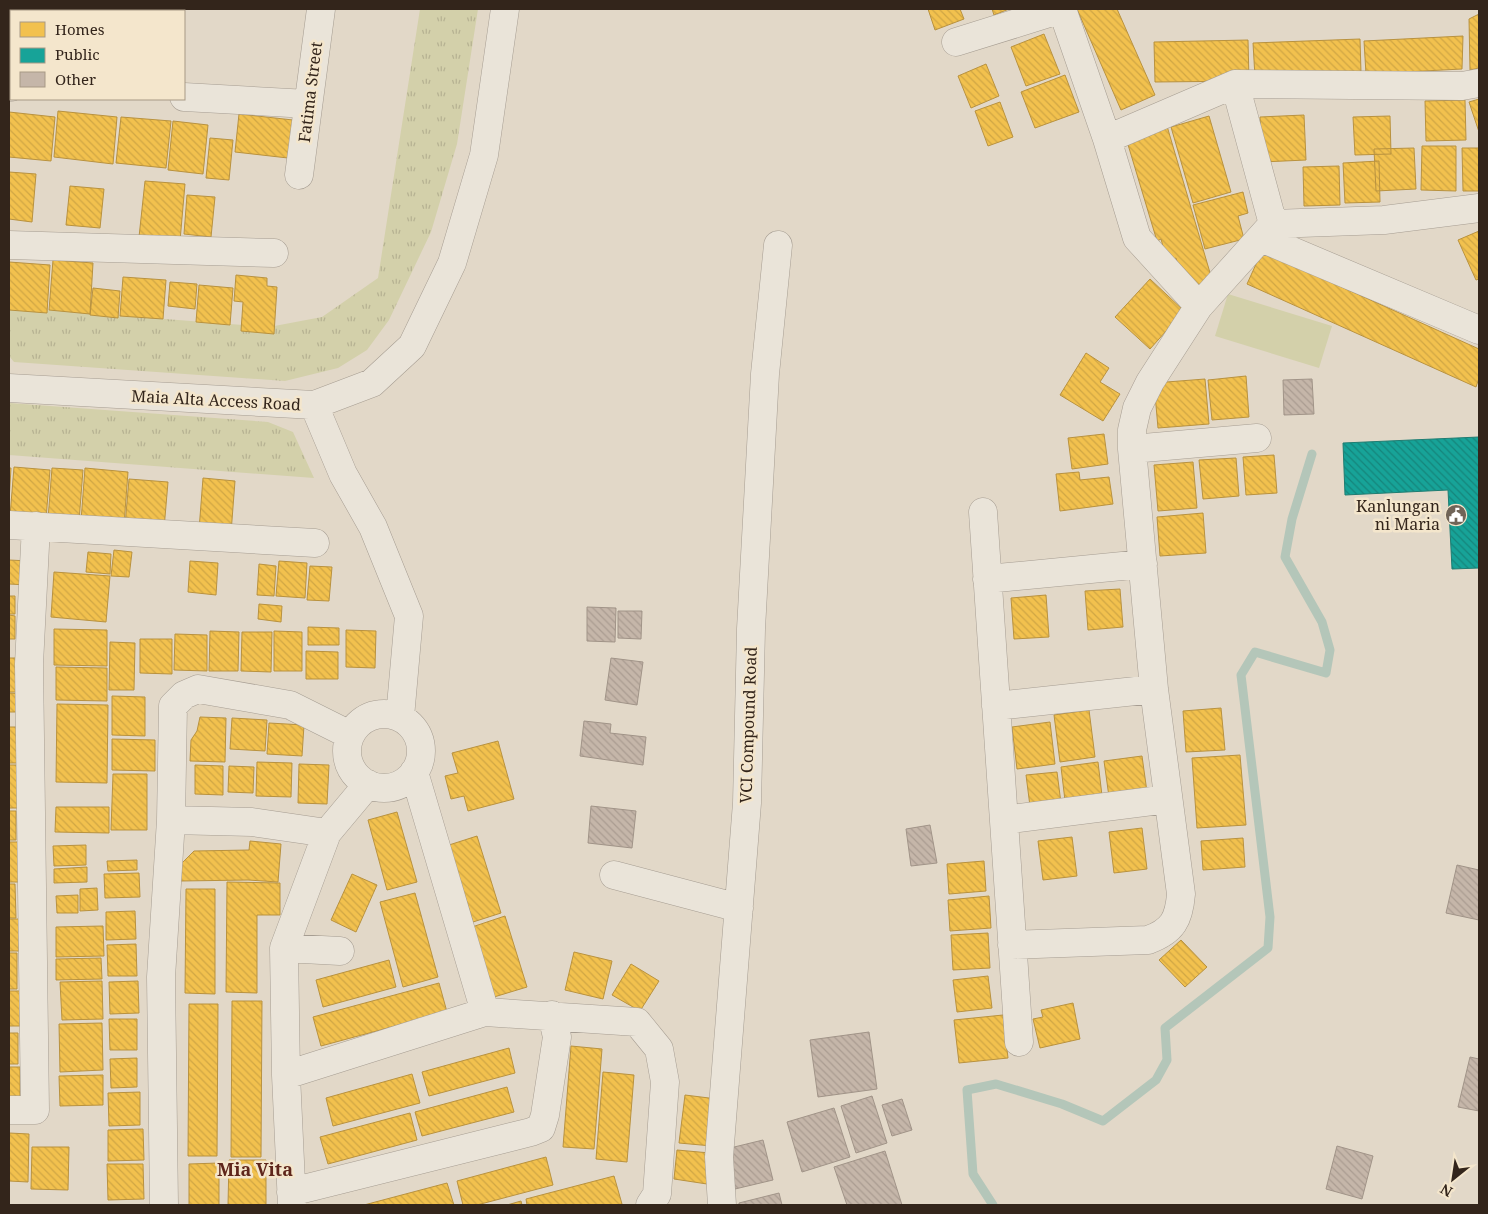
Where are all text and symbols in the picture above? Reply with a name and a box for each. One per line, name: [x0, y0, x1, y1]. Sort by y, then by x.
legend: [10, 10, 185, 100]
text: Homes: [55, 19, 105, 39]
street label: Fatima Street: [293, 40, 327, 144]
text: Public: [55, 44, 100, 64]
text: Other: [55, 69, 96, 89]
street label: Maia Alta Access Road: [131, 385, 302, 415]
place label: Kanlungan ni Maria: [1356, 495, 1440, 535]
public building icon: Kanlungan ni Maria: [1444, 503, 1468, 527]
street label: VCI Compound Road: [734, 646, 762, 804]
north arrow: [1428, 1154, 1478, 1204]
district label: Mia Vita: [217, 1157, 293, 1181]
text: N: [1437, 1180, 1456, 1202]

